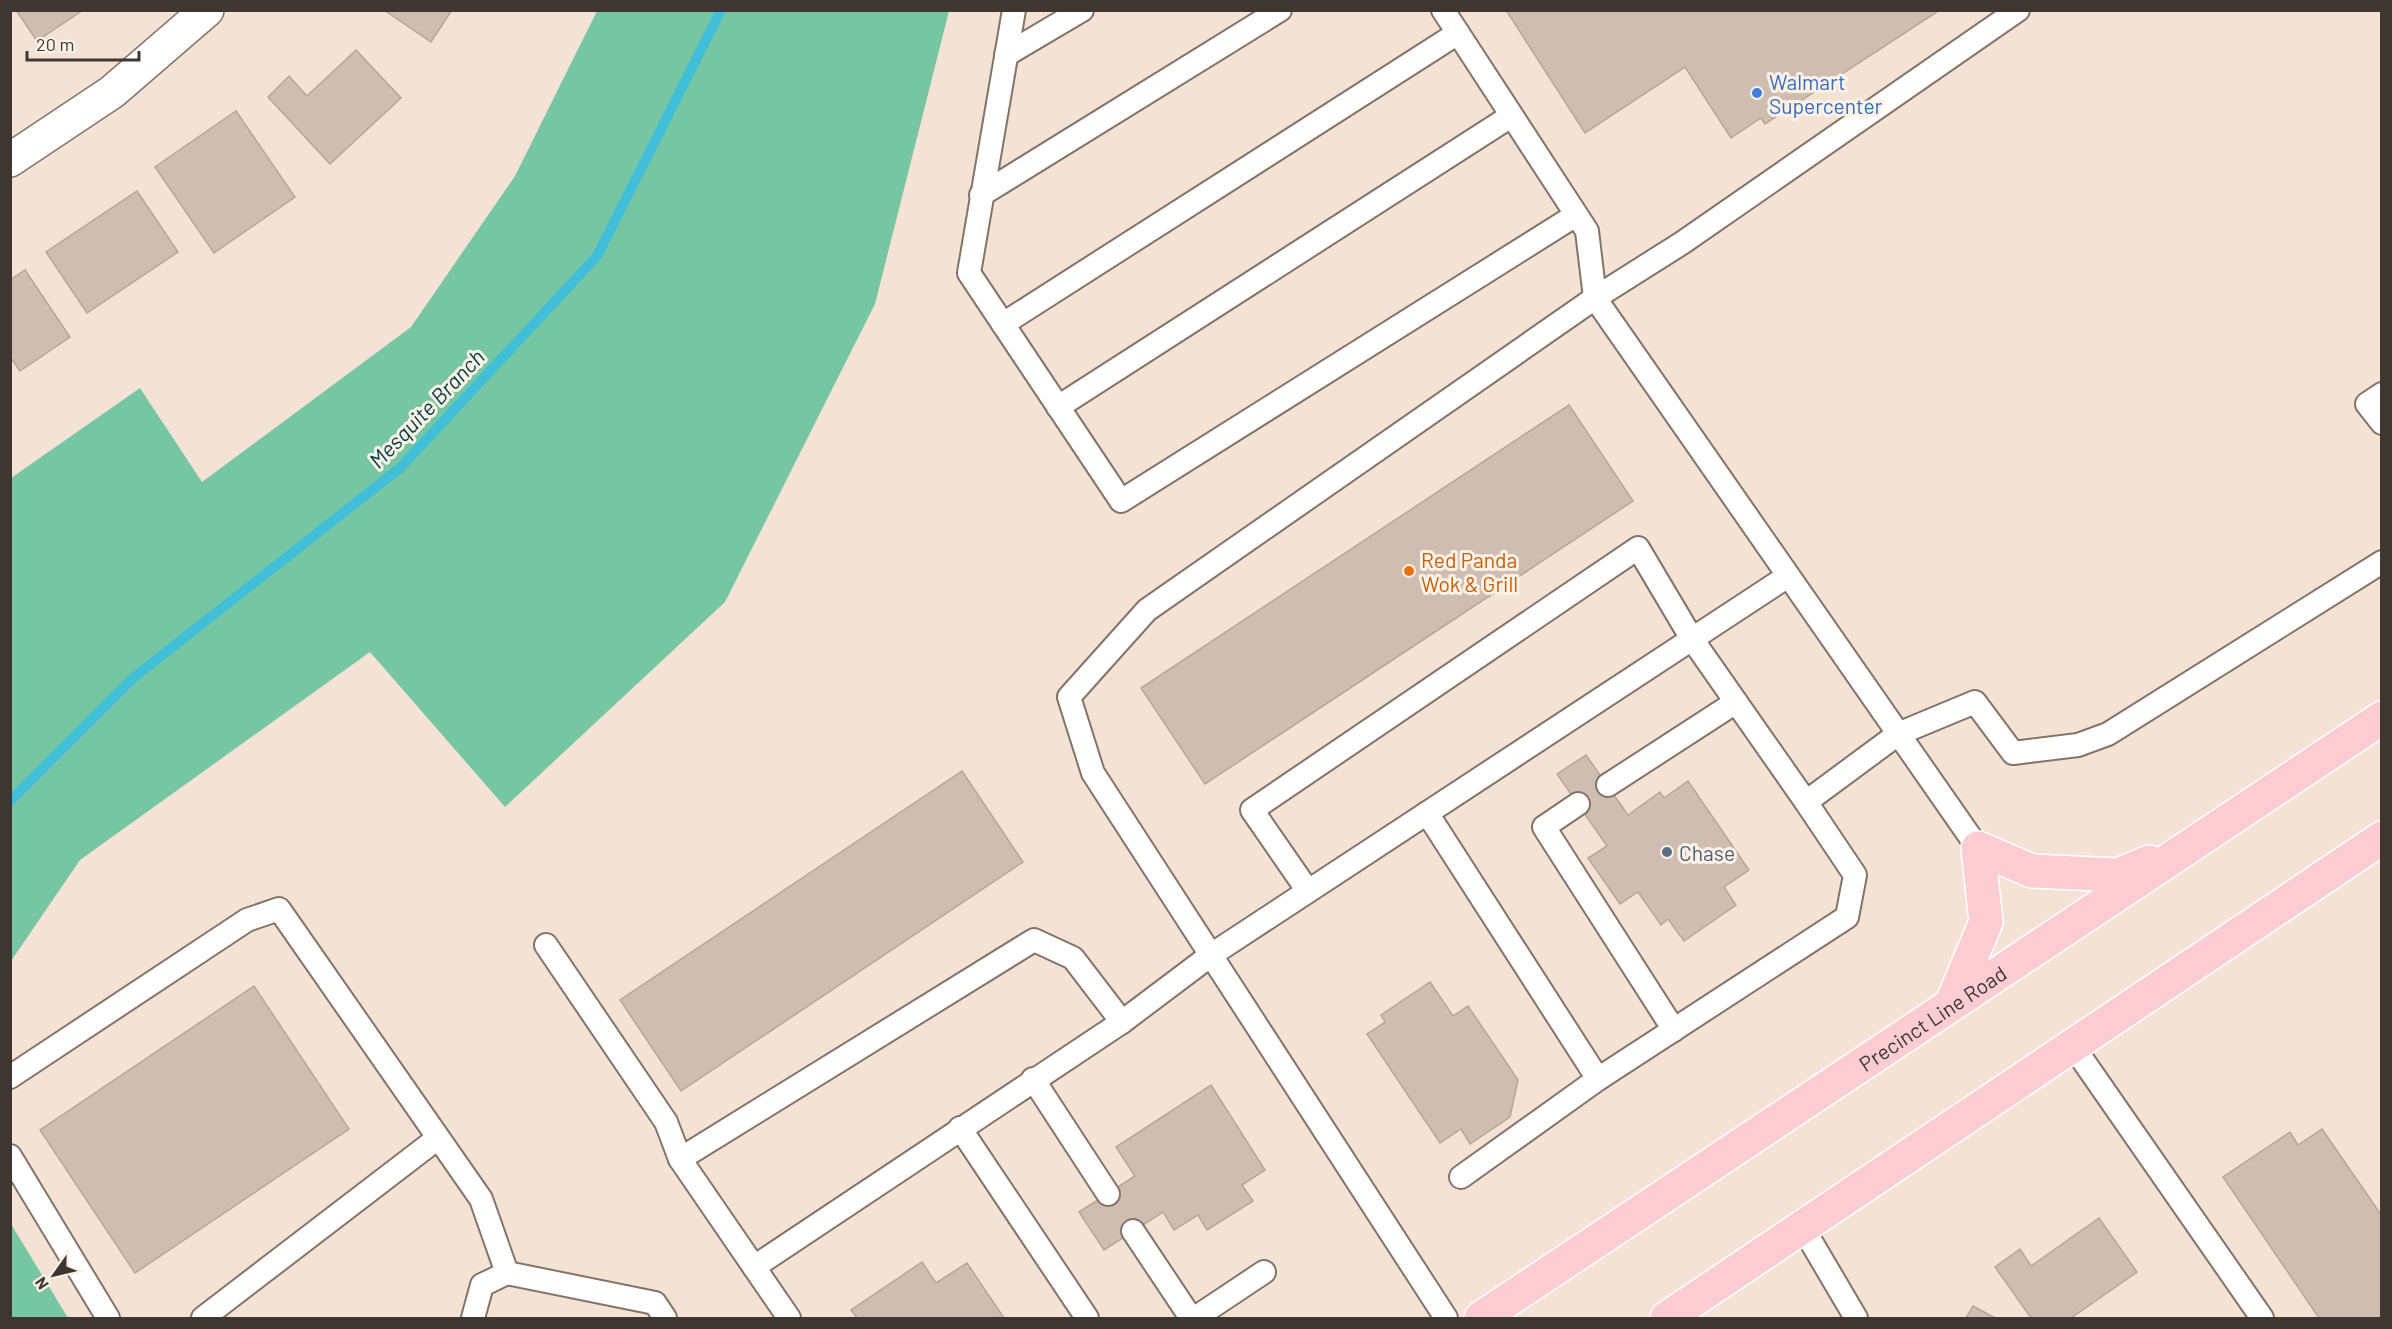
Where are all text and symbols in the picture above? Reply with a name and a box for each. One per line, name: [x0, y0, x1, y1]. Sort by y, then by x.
scale bar: [27, 24, 140, 62]
text: 20 m: [36, 33, 74, 55]
place label: Walmart Supercenter: [1769, 69, 1883, 118]
marker: Walmart Supercenter: [1750, 86, 1764, 100]
water label: Mesquite Branch: [363, 343, 489, 473]
place label: Red Panda Wok & Grill: [1421, 547, 1518, 596]
marker: Red Panda Wok & Grill: [1402, 564, 1416, 578]
place label: Chase: [1679, 840, 1735, 865]
marker: Chase: [1660, 845, 1674, 859]
street label: Precinct Line Road: [1854, 960, 2011, 1076]
north arrow: [24, 1245, 84, 1305]
text: N: [30, 1274, 52, 1293]

